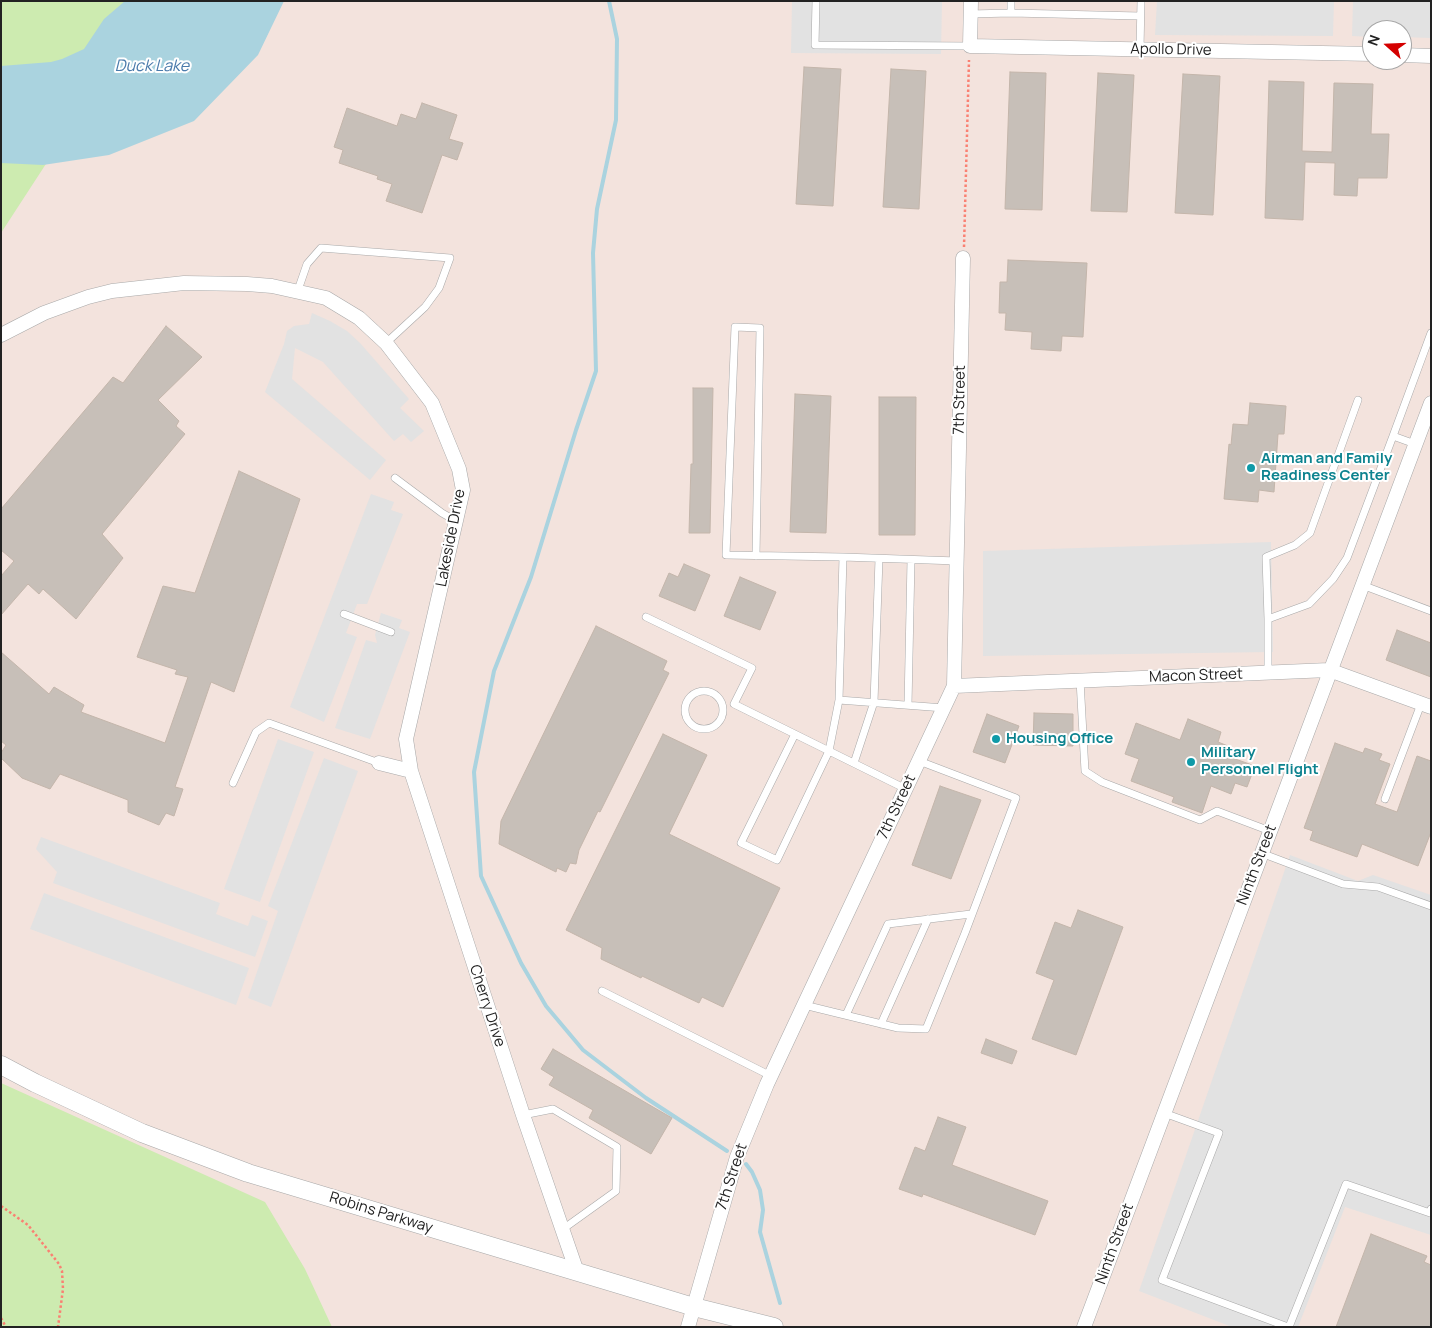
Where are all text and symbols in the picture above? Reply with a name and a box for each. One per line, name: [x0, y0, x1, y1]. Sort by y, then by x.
north arrow: [1362, 20, 1412, 70]
text: N: [1363, 32, 1384, 48]
street label: Apollo Drive: [1130, 40, 1212, 60]
water label: Duck Lake: [115, 57, 189, 77]
street label: 7th Street: [950, 365, 970, 435]
place label: Airman and Family Readiness Center: [1261, 450, 1392, 485]
marker: Airman and Family Readiness Center: [1245, 462, 1257, 474]
street label: Lakeside Drive: [433, 488, 469, 588]
street label: Macon Street: [1149, 665, 1243, 687]
place label: Housing Office: [1006, 730, 1113, 748]
marker: Housing Office: [990, 733, 1002, 745]
place label: Military Personnel Flight: [1201, 744, 1319, 779]
marker: Military Personnel Flight: [1185, 756, 1197, 768]
street label: 7th Street: [874, 772, 920, 842]
street label: Ninth Street: [1233, 822, 1281, 908]
street label: Cherry Drive: [465, 963, 509, 1049]
street label: 7th Street: [713, 1141, 751, 1213]
street label: Robins Parkway: [327, 1189, 435, 1237]
street label: Ninth Street: [1092, 1201, 1138, 1287]

